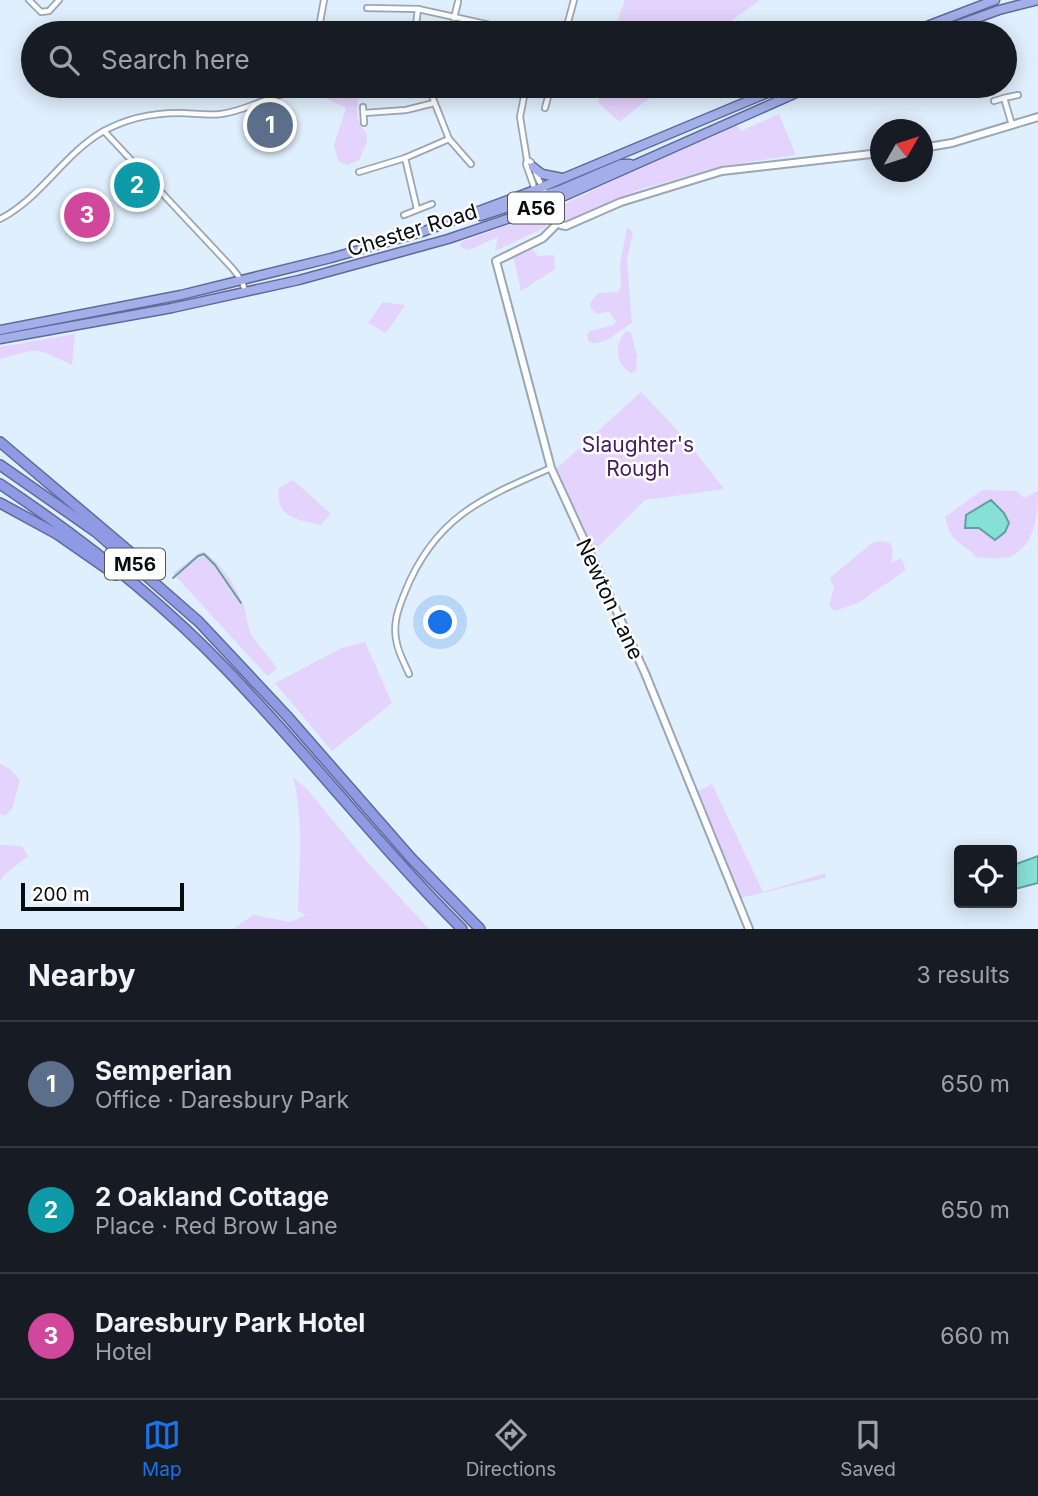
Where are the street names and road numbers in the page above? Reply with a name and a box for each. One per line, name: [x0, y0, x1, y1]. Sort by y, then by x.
road number: A56: [508, 192, 564, 224]
street label: Chester Road: [344, 198, 480, 262]
street label: Newton Lane: [571, 534, 649, 664]
road number: M56: [105, 548, 165, 580]

